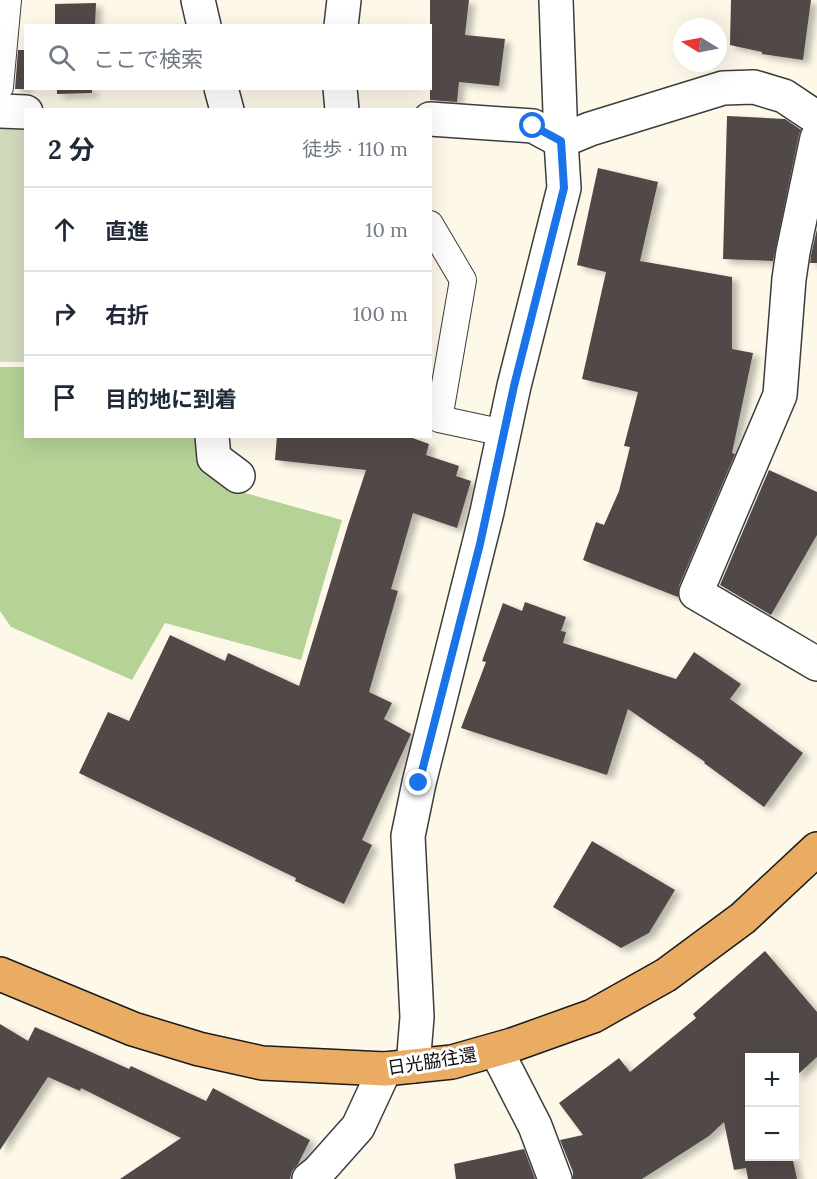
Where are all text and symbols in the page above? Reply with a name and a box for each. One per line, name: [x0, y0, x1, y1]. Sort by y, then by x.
north arrow: [673, 18, 727, 72]
search box: [24, 24, 432, 90]
icon: search: [45, 41, 78, 74]
text: ここで検索: [93, 45, 203, 73]
route start: [519, 112, 545, 138]
text: 2 分: [48, 133, 95, 166]
text: 徒歩 · 110 m: [302, 136, 408, 161]
icon: ahead: [48, 213, 81, 246]
text: 直進: [105, 217, 149, 245]
text: 10 m: [365, 217, 408, 242]
icon: right: [48, 297, 81, 330]
text: 右折: [105, 301, 149, 329]
text: 100 m: [353, 301, 408, 326]
icon: arrive: [48, 381, 81, 414]
text: 目的地に到着: [105, 385, 237, 413]
route end: [405, 769, 431, 795]
street label: 日光脇往還: [386, 1043, 478, 1079]
map controls: [745, 1053, 799, 1161]
button: +: [745, 1053, 799, 1107]
button: −: [745, 1107, 799, 1161]

